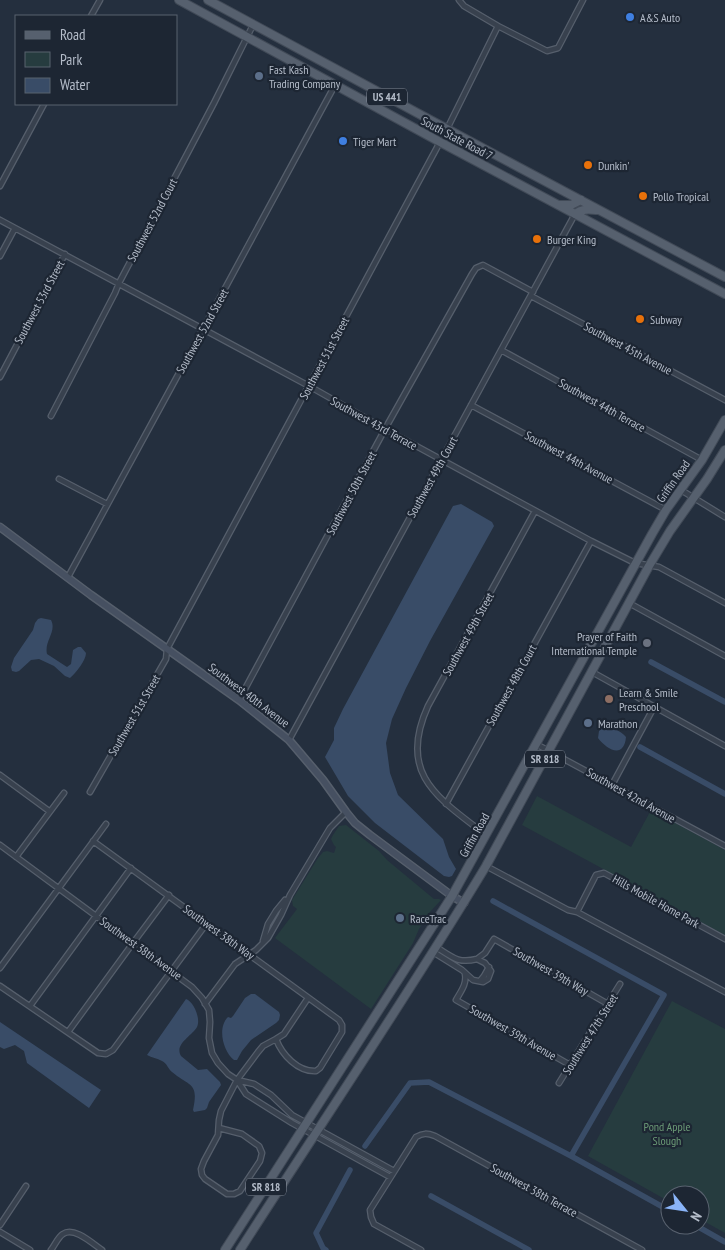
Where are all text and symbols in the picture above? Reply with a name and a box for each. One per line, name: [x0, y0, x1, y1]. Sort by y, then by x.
place label: A&S Auto: [640, 10, 680, 25]
marker: A&S Auto: [624, 11, 636, 23]
legend: [15, 15, 178, 105]
text: Road: [60, 25, 86, 44]
text: Park: [60, 50, 82, 69]
place label: Fast Kash Trading Company: [269, 62, 341, 91]
marker: Fast Kash Trading Company: [253, 70, 265, 82]
text: Water: [60, 75, 91, 94]
road number: US 441: [367, 88, 407, 105]
street label: South State Road 7: [419, 113, 495, 163]
place label: Tiger Mart: [353, 134, 397, 149]
marker: Tiger Mart: [337, 135, 349, 147]
place label: Dunkin': [598, 158, 629, 173]
marker: Dunkin': [582, 159, 594, 171]
street label: Southwest 52nd Court: [124, 175, 181, 264]
place label: Pollo Tropical: [653, 189, 709, 204]
marker: Pollo Tropical: [637, 190, 649, 202]
place label: Burger King: [547, 232, 596, 247]
marker: Burger King: [531, 233, 543, 245]
street label: Southwest 53rd Street: [11, 257, 68, 346]
street label: Southwest 52nd Street: [173, 285, 232, 376]
place label: Subway: [650, 312, 682, 327]
street label: Southwest 51st Street: [296, 313, 352, 402]
marker: Subway: [634, 313, 646, 325]
street label: Southwest 45th Avenue: [581, 318, 675, 378]
street label: Southwest 44th Terrace: [556, 375, 648, 435]
street label: Southwest 43rd Terrace: [328, 393, 420, 453]
street label: Southwest 44th Avenue: [522, 427, 616, 487]
street label: Southwest 49th Court: [404, 433, 461, 520]
street label: Southwest 50th Street: [323, 448, 380, 537]
street label: Griffin Road: [653, 457, 693, 505]
street label: Southwest 49th Street: [439, 589, 497, 678]
place label: Prayer of Faith International Temple: [551, 629, 637, 658]
marker: Prayer of Faith International Temple: [641, 637, 653, 649]
street label: Southwest 48th Court: [483, 641, 540, 728]
street label: Southwest 40th Avenue: [205, 660, 293, 730]
street label: Southwest 51st Street: [105, 671, 164, 758]
place label: Learn & Smile Preschool: [619, 685, 678, 714]
marker: Learn & Smile Preschool: [603, 693, 615, 705]
place label: Marathon: [598, 716, 638, 731]
marker: Marathon: [582, 717, 594, 729]
road number: SR 818: [525, 751, 565, 768]
street label: Southwest 42nd Avenue: [584, 764, 678, 826]
street label: Griffin Road: [456, 810, 492, 860]
street label: Hills Mobile Home Park: [610, 871, 702, 931]
street label: Southwest 38th Way: [180, 901, 258, 963]
place label: RaceTrac: [410, 911, 447, 926]
marker: RaceTrac: [394, 912, 406, 924]
street label: Southwest 38th Avenue: [97, 913, 185, 983]
street label: Southwest 39th Way: [511, 943, 592, 999]
street label: Southwest 47th Street: [559, 990, 621, 1077]
street label: Southwest 39th Avenue: [467, 1001, 559, 1063]
park label: Pond Apple Slough: [644, 1119, 690, 1148]
street label: Southwest 38th Terrace: [488, 1160, 580, 1220]
road number: SR 818: [246, 1178, 286, 1196]
north arrow: [660, 1185, 710, 1235]
text: N: [687, 1209, 706, 1224]

